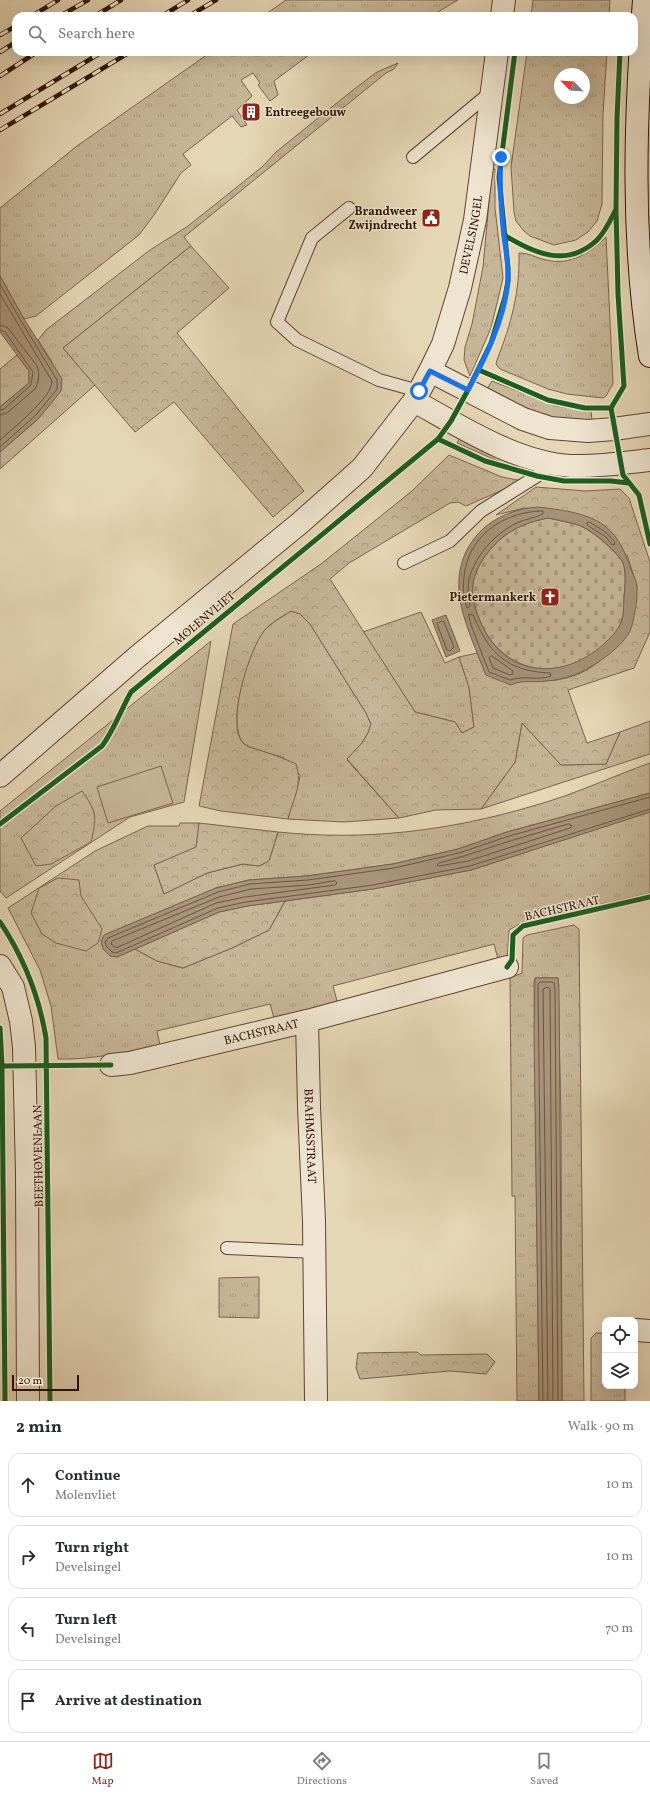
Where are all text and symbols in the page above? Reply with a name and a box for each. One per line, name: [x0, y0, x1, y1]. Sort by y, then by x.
search box: [12, 12, 638, 56]
icon: search: [26, 23, 48, 45]
text: Search here: [58, 24, 135, 45]
north arrow: [554, 68, 590, 104]
building icon: Entreegebouw: [240, 101, 262, 123]
place label: Entreegebouw: [265, 105, 347, 121]
route end: [492, 148, 510, 166]
street label: DEVELSINGEL: [456, 194, 487, 276]
place label: Brandweer Zwijndrecht: [349, 204, 417, 234]
public building icon: Brandweer Zwijndrecht: [420, 207, 442, 229]
route start: [410, 382, 428, 400]
church icon: Pietermankerk: [539, 586, 561, 608]
street label: MOLENVLIET: [170, 588, 239, 649]
place label: Pietermankerk: [450, 590, 537, 606]
street label: BACHSTRAAT: [523, 893, 601, 925]
street label: BACHSTRAAT: [222, 1016, 301, 1049]
street label: BRAHMSSTRAAT: [300, 1088, 319, 1184]
street label: BEETHOVENLAAN: [30, 1104, 48, 1208]
map controls: [602, 1317, 638, 1389]
button: locate: [602, 1317, 638, 1353]
button: layers: [602, 1353, 638, 1389]
scale bar: [12, 1373, 79, 1392]
text: 20 m: [18, 1374, 42, 1389]
text: 2 min: [16, 1416, 62, 1439]
text: Walk · 90 m: [568, 1418, 634, 1436]
text: Continue: [55, 1466, 120, 1487]
icon: ahead: [17, 1474, 39, 1496]
text: 10 m: [606, 1476, 633, 1494]
text: Molenvliet: [55, 1487, 116, 1505]
text: Turn right: [55, 1538, 129, 1559]
icon: right: [17, 1546, 39, 1568]
text: 10 m: [606, 1548, 633, 1566]
text: Develsingel: [55, 1559, 121, 1577]
text: Turn left: [55, 1610, 117, 1631]
icon: left: [17, 1618, 39, 1640]
text: 70 m: [605, 1620, 633, 1638]
text: Develsingel: [55, 1631, 121, 1649]
icon: arrive: [17, 1690, 39, 1712]
text: Arrive at destination: [55, 1691, 202, 1712]
tab: Map: [92, 1750, 114, 1789]
tab: Directions: [297, 1750, 347, 1789]
tab: Saved: [530, 1750, 558, 1789]

